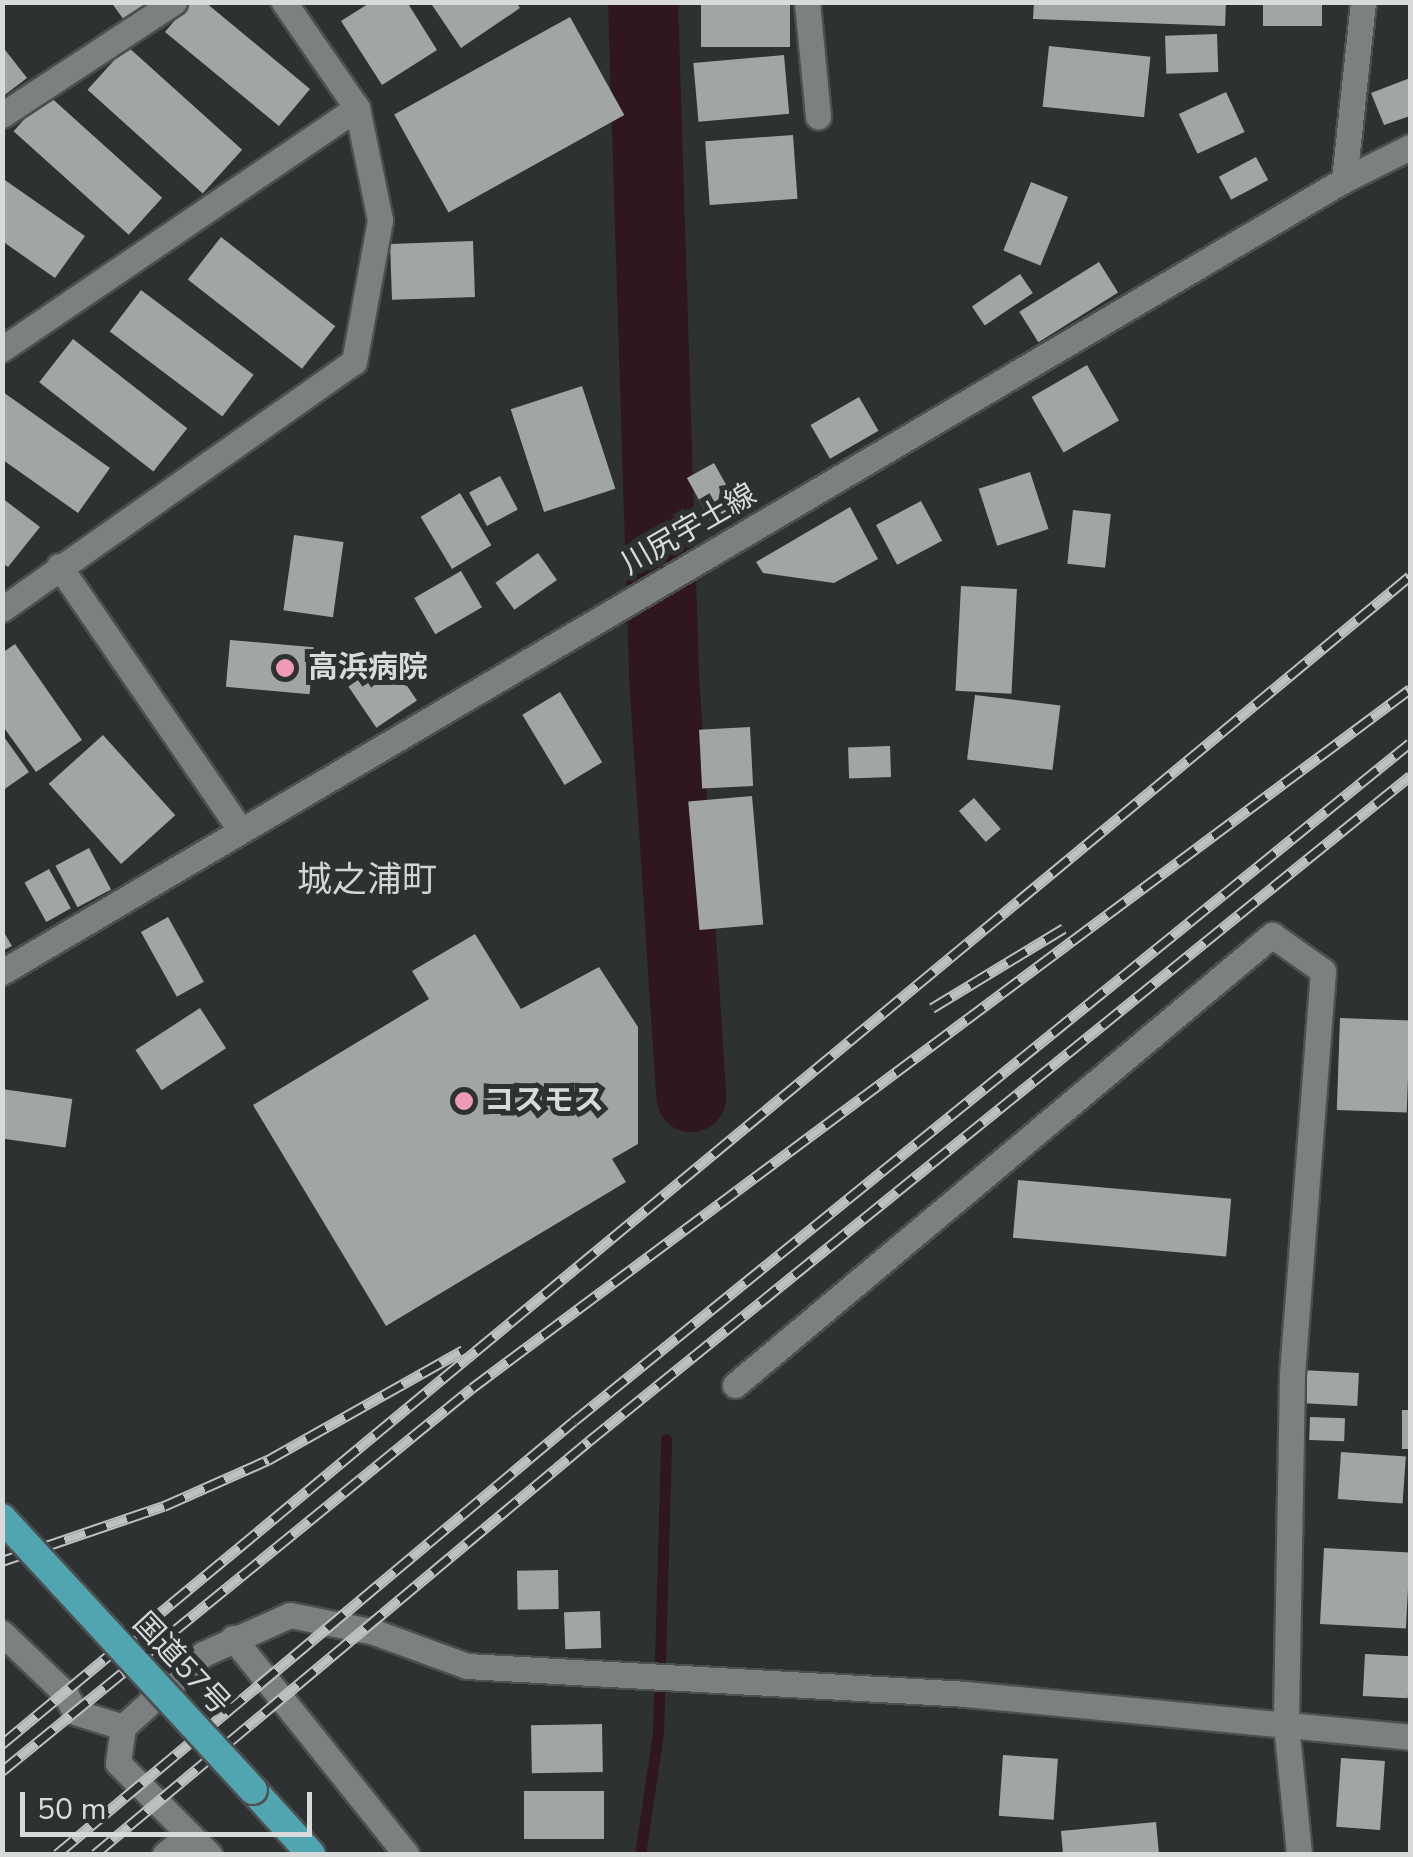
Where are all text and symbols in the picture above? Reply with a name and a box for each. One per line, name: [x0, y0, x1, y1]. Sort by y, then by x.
street label: 川尻宇土線: [615, 477, 763, 583]
place label: 高浜病院: [308, 650, 428, 686]
marker: 高浜病院: [272, 655, 298, 681]
district label: 城之浦町: [297, 859, 437, 901]
place label: コスモス: [484, 1083, 604, 1119]
marker: コスモス: [453, 1090, 475, 1112]
street label: 国道57号: [125, 1606, 237, 1722]
scale bar: [25, 1772, 318, 1834]
text: 50 m: [37, 1789, 106, 1830]

